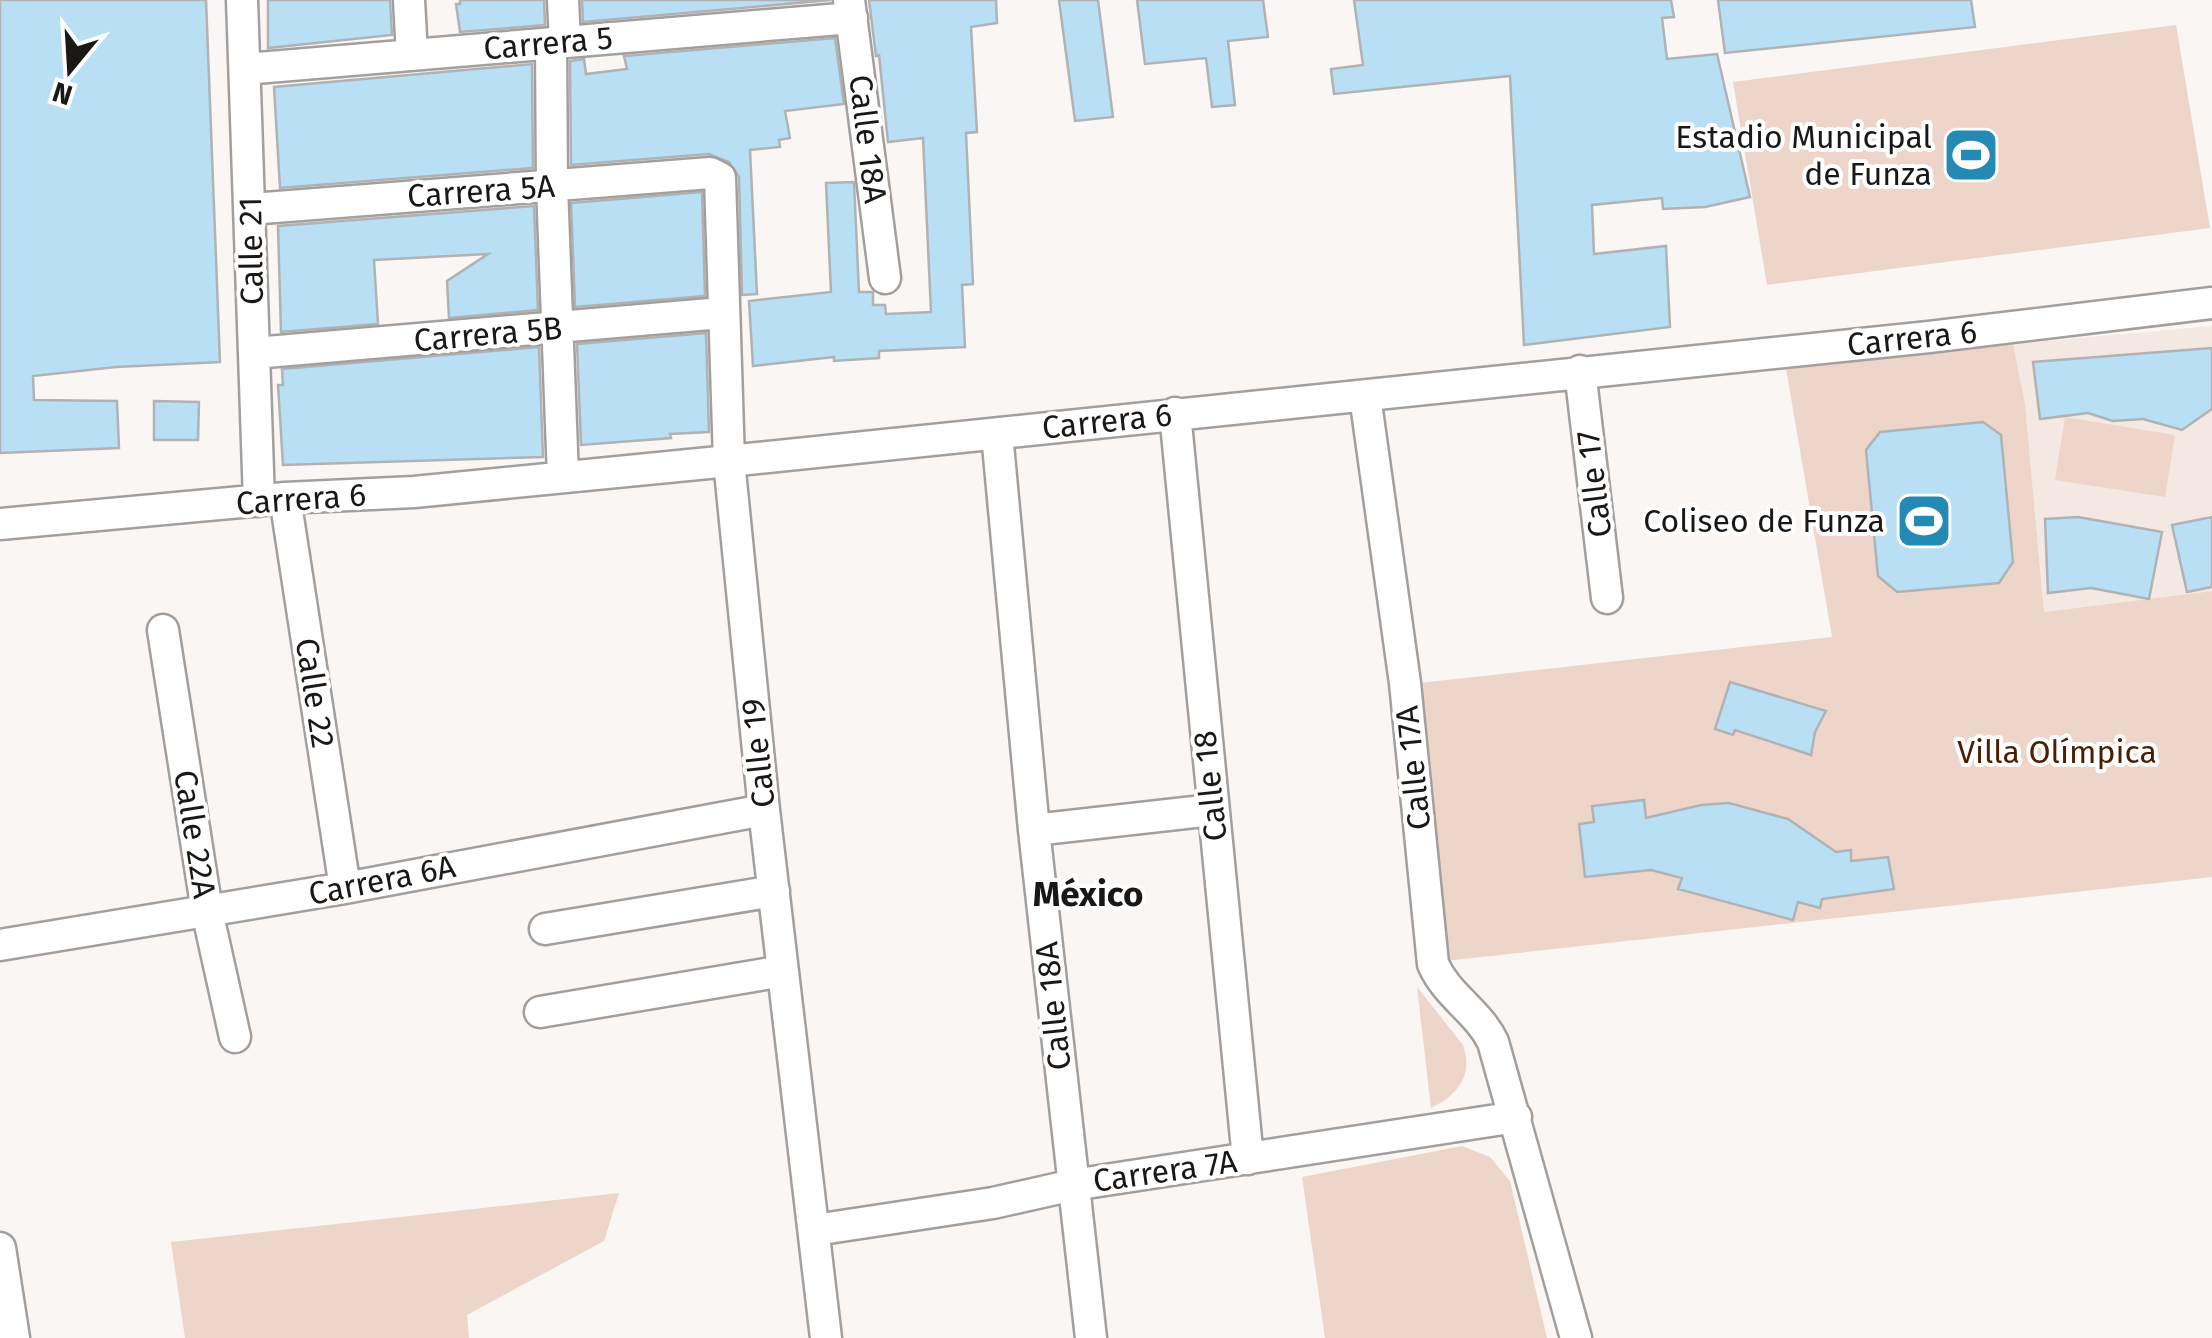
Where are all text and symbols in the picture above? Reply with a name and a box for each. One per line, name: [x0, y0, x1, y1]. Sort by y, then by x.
street label: Carrera 5: [482, 18, 614, 68]
north arrow: [20, 20, 120, 120]
street label: Calle 18A: [841, 73, 895, 206]
text: N: [48, 75, 76, 112]
place label: Estadio Municipal de Funza: [1675, 118, 1932, 193]
sports icon: Estadio Municipal de Funza: [1941, 125, 2001, 185]
street label: Carrera 5A: [406, 167, 557, 215]
street label: Calle 21: [231, 197, 271, 305]
street label: Carrera 5B: [412, 309, 564, 359]
street label: Carrera 6: [1845, 312, 1979, 364]
street label: Carrera 6: [1040, 395, 1174, 447]
street label: Calle 17: [1569, 428, 1619, 540]
street label: Carrera 6: [235, 475, 367, 523]
sports icon: Coliseo de Funza: [1894, 491, 1954, 551]
place label: Coliseo de Funza: [1643, 502, 1885, 540]
street label: Calle 22: [288, 635, 342, 751]
street label: Calle 19: [733, 696, 783, 810]
street label: Calle 17A: [1388, 703, 1438, 832]
street label: Calle 18: [1185, 729, 1235, 843]
park label: Villa Olímpica: [1957, 733, 2157, 771]
street label: Calle 22A: [166, 767, 224, 901]
street label: Carrera 6A: [305, 847, 459, 913]
district label: México: [1033, 873, 1143, 915]
street label: Calle 18A: [1027, 939, 1079, 1072]
street label: Carrera 7A: [1091, 1142, 1240, 1200]

